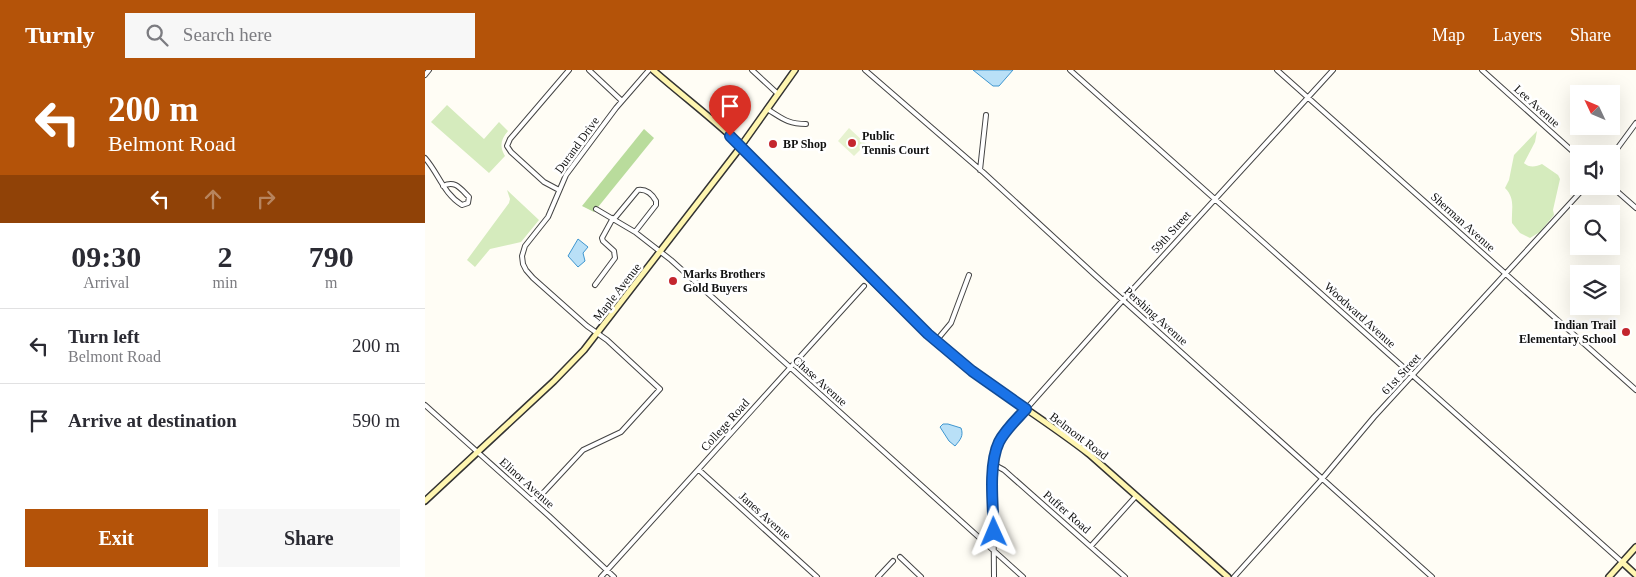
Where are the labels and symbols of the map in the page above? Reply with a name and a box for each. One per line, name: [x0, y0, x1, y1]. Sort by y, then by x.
street label: Lee Avenue: [1511, 82, 1563, 130]
pin: [709, 85, 751, 136]
north arrow: [1570, 85, 1620, 135]
street label: Durand Drive: [552, 114, 602, 176]
place label: Public Tennis Court: [862, 129, 929, 157]
place label: BP Shop: [783, 137, 827, 151]
marker: Public Tennis Court: [846, 137, 858, 149]
marker: BP Shop: [767, 138, 779, 150]
street label: Sherman Avenue: [1428, 190, 1498, 254]
street label: 59th Street: [1148, 207, 1194, 256]
street label: Maple Avenue: [590, 260, 644, 324]
place label: Marks Brothers Gold Buyers: [683, 267, 765, 295]
marker: Marks Brothers Gold Buyers: [667, 275, 679, 287]
street label: Woodward Avenue: [1321, 279, 1399, 351]
street label: Pershing Avenue: [1121, 284, 1191, 348]
place label: Indian Trail Elementary School: [1519, 318, 1617, 346]
marker: Indian Trail Elementary School: [1620, 326, 1632, 338]
street label: 61st Street: [1378, 350, 1424, 397]
street label: Chase Avenue: [790, 353, 850, 409]
street label: College Road: [698, 396, 752, 454]
street label: Belmont Road: [1047, 409, 1111, 463]
street label: Elinor Avenue: [497, 455, 557, 511]
street label: Puffer Road: [1040, 488, 1094, 536]
street label: Janes Avenue: [736, 489, 794, 543]
position arrow: [967, 505, 1019, 557]

